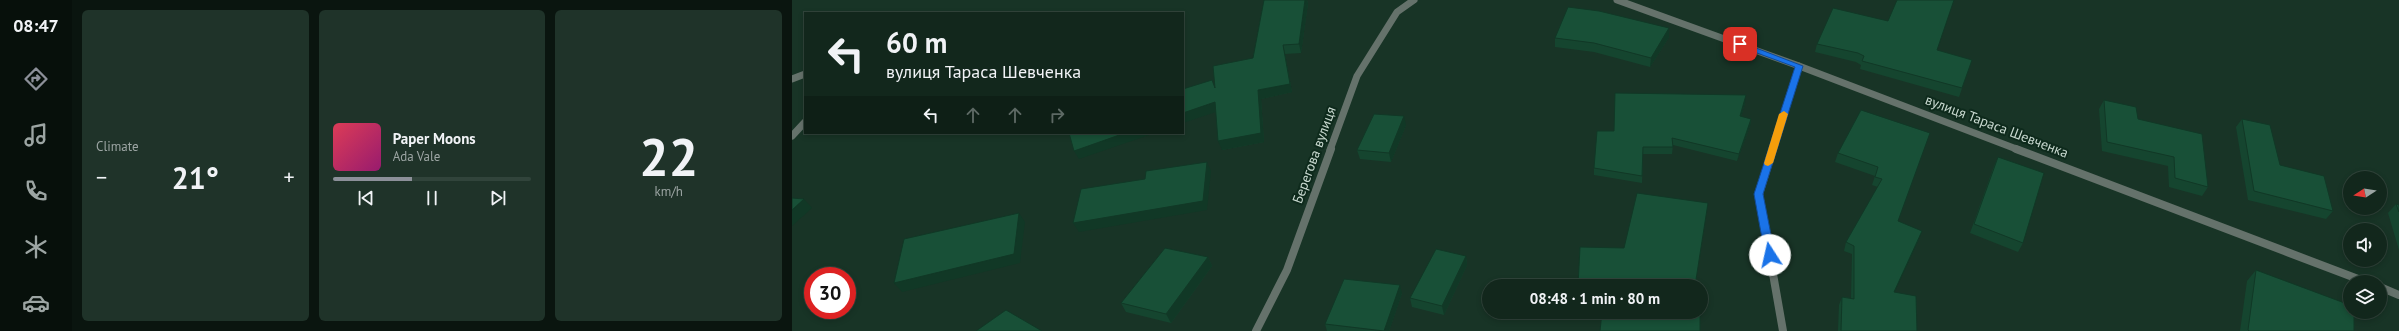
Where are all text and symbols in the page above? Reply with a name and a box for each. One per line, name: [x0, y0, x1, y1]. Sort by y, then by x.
text: 08:47: [13, 14, 59, 37]
text: 60 m: [886, 24, 947, 61]
pin: [1723, 27, 1757, 61]
icon: left: [820, 28, 872, 80]
icon: arrive: [1729, 33, 1751, 55]
text: вулиця Тараса Шевченка: [886, 60, 1081, 83]
icon: directions: [22, 65, 50, 93]
street label: вулиця Тараса Шевченка: [1923, 90, 2071, 162]
icon: left: [920, 104, 942, 126]
icon: ahead: [962, 104, 984, 126]
icon: ahead: [1004, 104, 1026, 126]
icon: right: [1046, 104, 1068, 126]
street label: Берегова вулиця: [1288, 104, 1340, 206]
icon: music: [22, 121, 50, 149]
text: 22: [639, 123, 698, 190]
text: Paper Moons: [393, 129, 476, 148]
text: Climate: [96, 138, 139, 155]
text: Ada Vale: [393, 148, 440, 165]
text: 21°: [172, 158, 219, 197]
text: −: [96, 163, 107, 191]
text: +: [284, 163, 295, 191]
north arrow: [2343, 171, 2387, 215]
map controls: [2343, 171, 2387, 319]
icon: phone: [22, 177, 50, 205]
text: km/h: [654, 183, 683, 200]
icon: previous: [355, 187, 377, 209]
icon: pause: [421, 187, 443, 209]
icon: next: [487, 187, 509, 209]
button: sound: [2343, 223, 2387, 267]
icon: climate: [22, 233, 50, 261]
position arrow: [1749, 234, 1791, 276]
speed limit sign: 30: [804, 267, 856, 319]
button: layers: [2343, 275, 2387, 319]
icon: car: [22, 289, 50, 317]
text: 08:48 · 1 min · 80 m: [1530, 289, 1660, 308]

